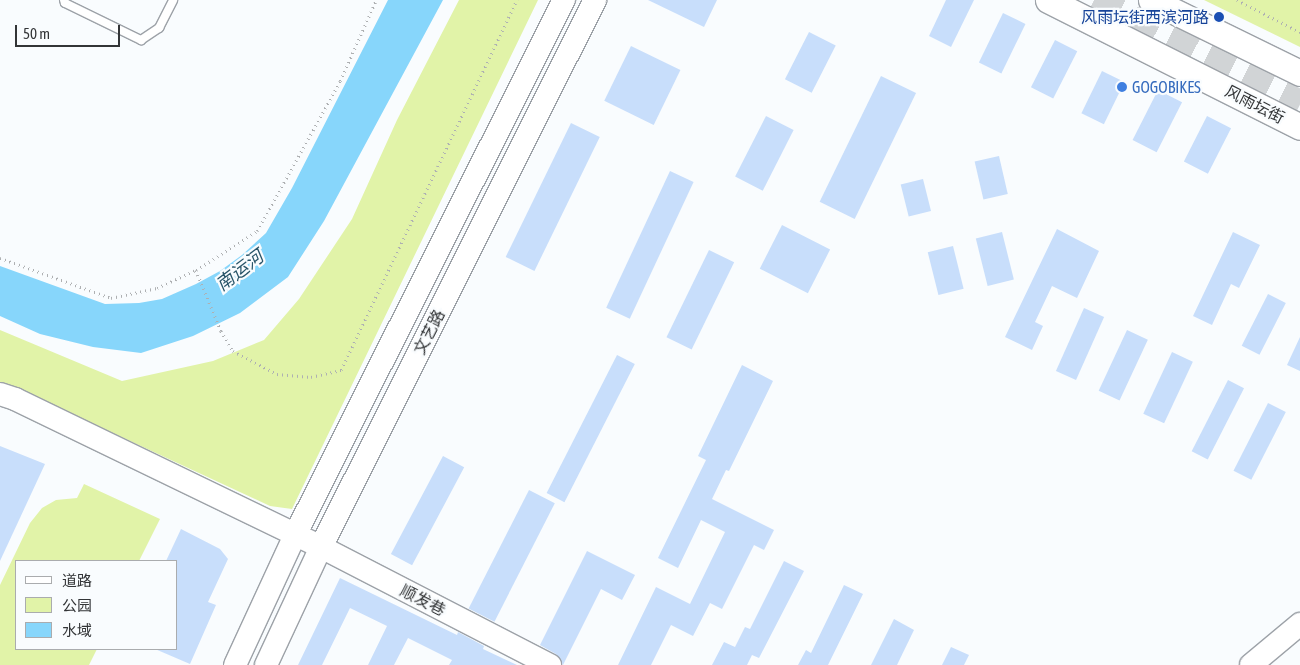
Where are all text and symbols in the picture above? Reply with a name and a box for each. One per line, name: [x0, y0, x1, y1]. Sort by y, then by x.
place label: 风雨坛街西滨河路: [1081, 7, 1209, 27]
marker: 风雨坛街西滨河路: [1213, 11, 1225, 23]
scale bar: [18, 15, 122, 47]
text: 50 m: [23, 25, 50, 42]
place label: GOGOBIKES: [1132, 77, 1201, 97]
marker: GOGOBIKES: [1116, 81, 1128, 93]
street label: 风雨坛街: [1222, 81, 1288, 127]
water label: 南运河: [212, 246, 268, 296]
street label: 文艺路: [410, 306, 448, 358]
legend: [15, 560, 178, 650]
text: 道路: [62, 572, 92, 589]
street label: 顺发巷: [397, 581, 449, 619]
text: 公园: [62, 597, 92, 614]
text: 水域: [62, 622, 92, 639]

